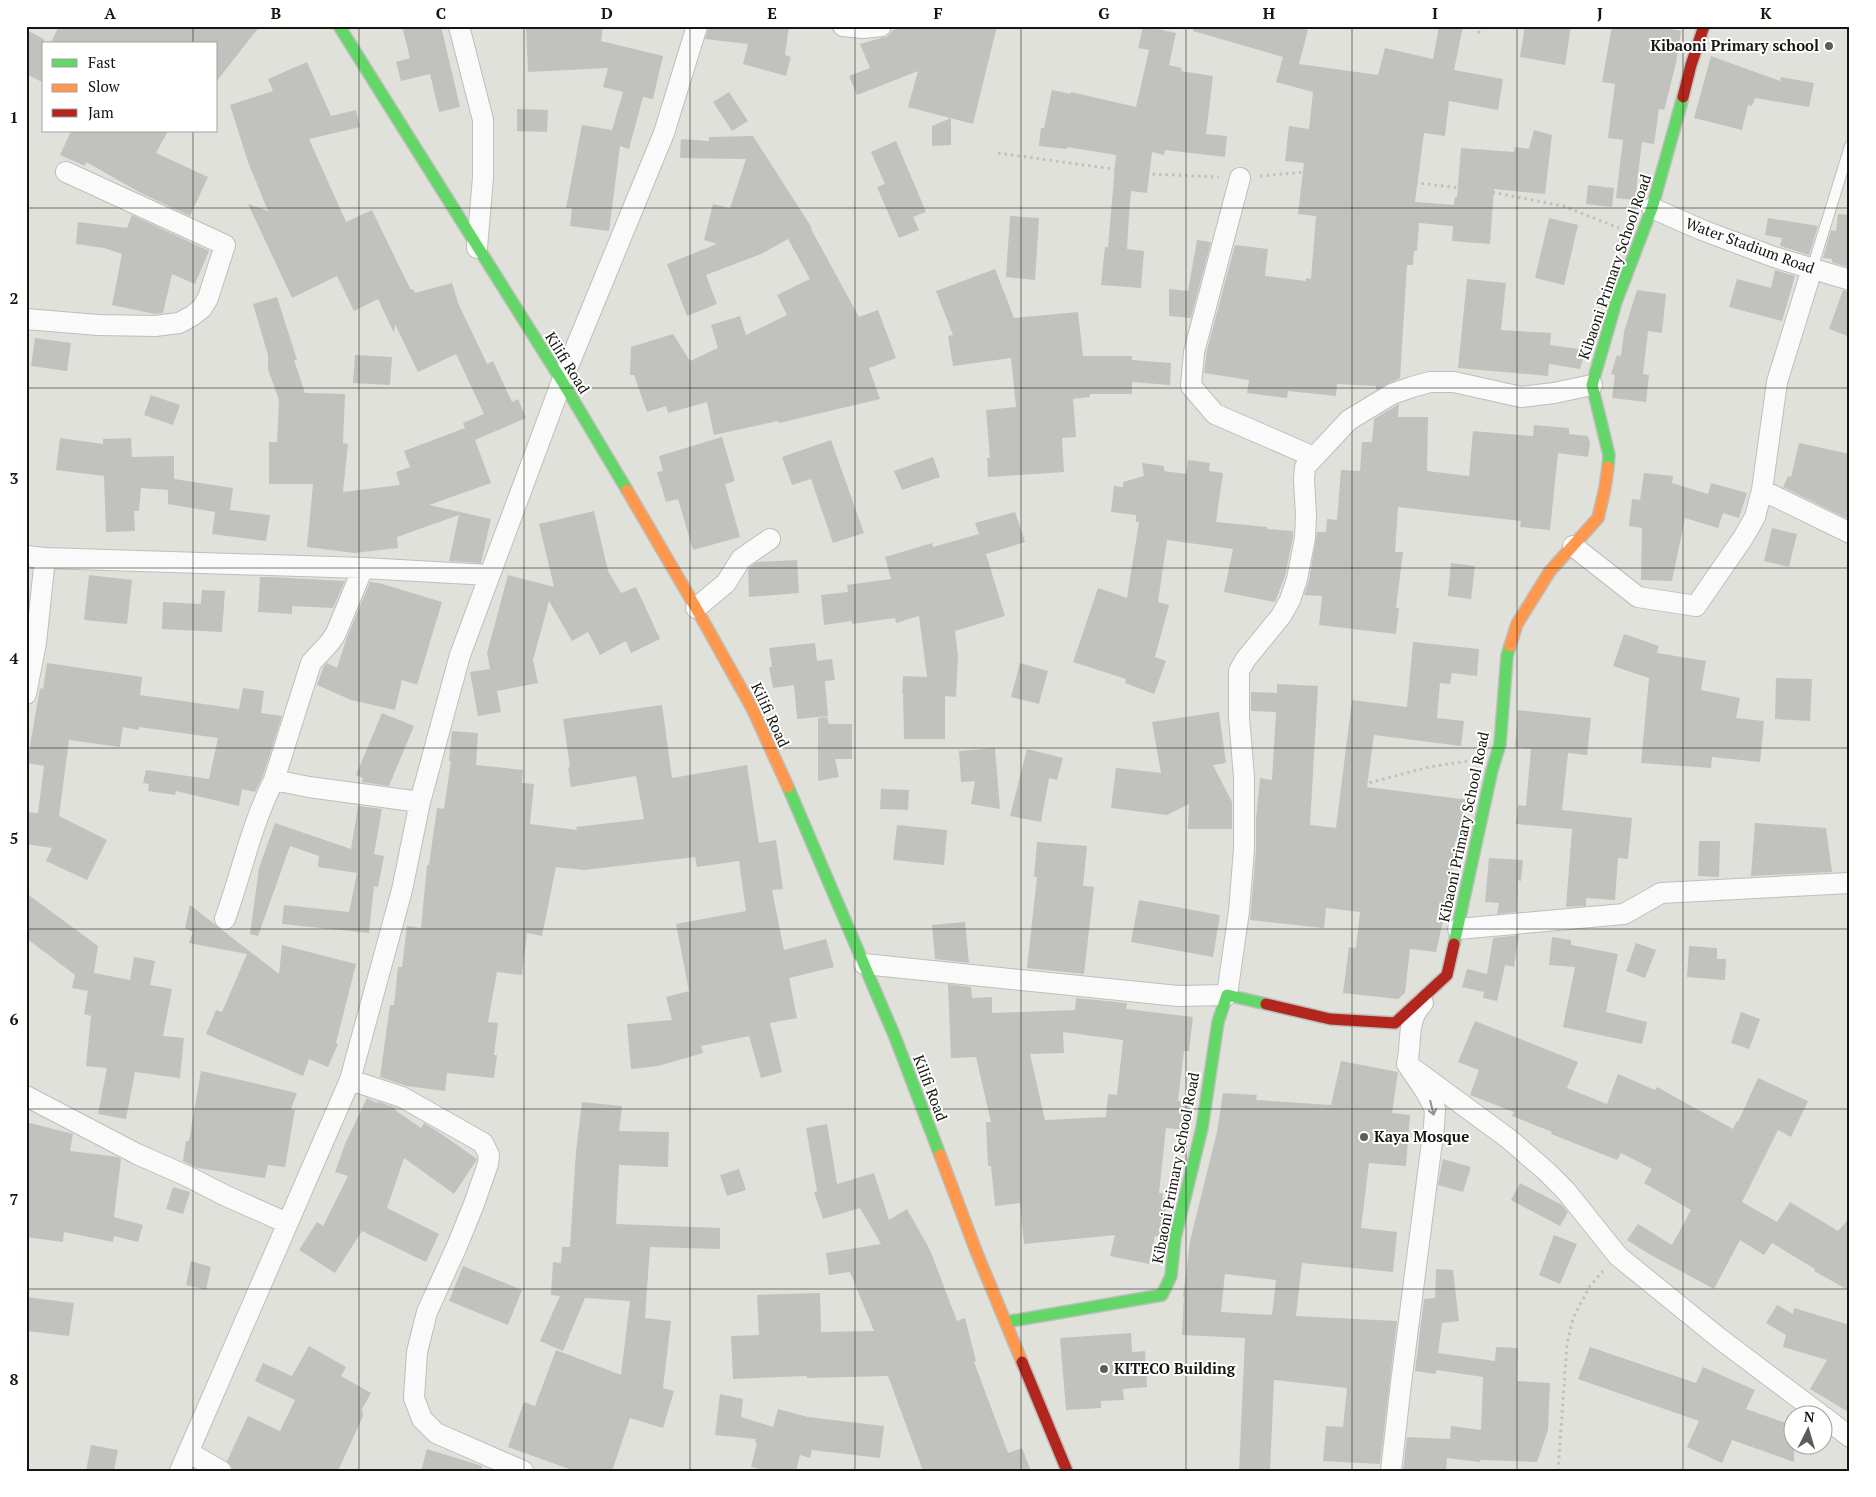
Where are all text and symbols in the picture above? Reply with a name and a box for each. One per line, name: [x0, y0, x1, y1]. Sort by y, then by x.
text: A: [104, 2, 116, 24]
text: B: [271, 2, 281, 24]
text: C: [436, 2, 446, 24]
text: D: [601, 2, 613, 24]
text: E: [767, 2, 777, 24]
text: F: [933, 2, 943, 24]
text: G: [1098, 2, 1110, 24]
text: H: [1263, 2, 1275, 24]
text: I: [1432, 2, 1438, 24]
text: J: [1597, 2, 1603, 24]
text: K: [1760, 2, 1772, 24]
place label: Kibaoni Primary school: [1650, 35, 1819, 55]
marker: Kibaoni Primary school: [1823, 40, 1835, 52]
legend: [42, 42, 218, 132]
text: Fast: [88, 52, 116, 72]
text: Slow: [88, 76, 121, 96]
text: Jam: [88, 102, 114, 122]
text: 1: [9, 106, 19, 128]
street label: Kibaoni Primary School Road: [1573, 172, 1655, 362]
street label: Water Stadium Road: [1683, 212, 1818, 278]
text: 2: [9, 287, 19, 309]
street label: Kilifi Road: [541, 328, 595, 397]
text: 3: [9, 467, 19, 489]
text: 4: [9, 647, 19, 669]
street label: Kilifi Road: [747, 679, 795, 750]
street label: Kibaoni Primary School Road: [1433, 730, 1493, 924]
text: 5: [9, 827, 19, 849]
text: 6: [9, 1008, 19, 1030]
street label: Kilifi Road: [909, 1052, 953, 1124]
street label: Kibaoni Primary School Road: [1147, 1071, 1203, 1265]
one-way arrow: [1428, 1100, 1437, 1116]
place label: Kaya Mosque: [1374, 1126, 1469, 1146]
marker: Kaya Mosque: [1358, 1131, 1370, 1143]
text: 7: [9, 1188, 19, 1210]
place label: KITECO Building: [1114, 1358, 1236, 1378]
marker: KITECO Building: [1098, 1363, 1110, 1375]
text: 8: [9, 1368, 19, 1390]
north arrow: [1784, 1404, 1834, 1454]
text: N: [1803, 1407, 1816, 1427]

